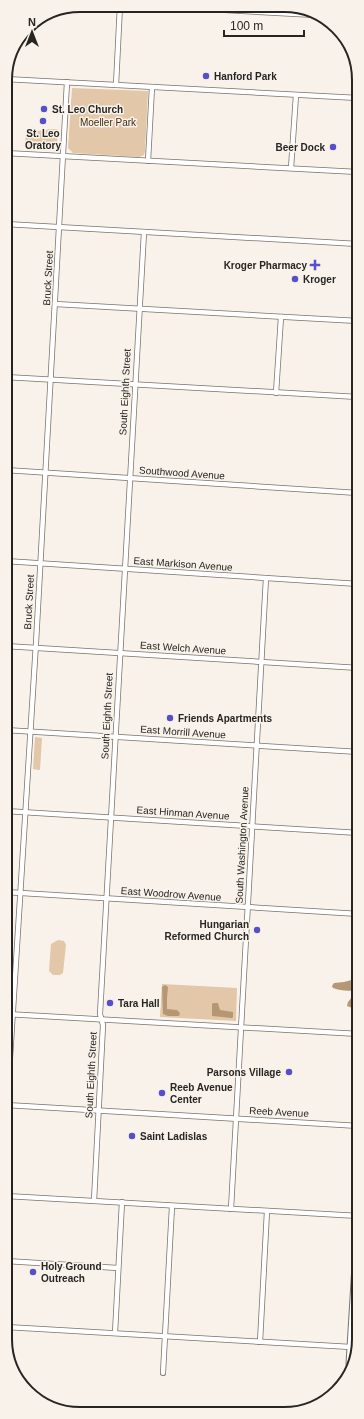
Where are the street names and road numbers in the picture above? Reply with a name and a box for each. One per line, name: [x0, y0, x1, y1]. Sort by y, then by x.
street label: Bruck Street: [41, 250, 55, 306]
street label: South Eighth Street: [117, 348, 133, 436]
street label: Southwood Avenue: [139, 465, 226, 482]
street label: East Markison Avenue: [133, 555, 233, 573]
street label: Bruck Street: [22, 574, 36, 630]
street label: East Welch Avenue: [140, 640, 227, 657]
street label: South Eighth Street: [99, 672, 115, 760]
street label: East Morrill Avenue: [140, 724, 227, 741]
street label: South Washington Avenue: [233, 786, 251, 904]
street label: East Hinman Avenue: [136, 804, 230, 822]
street label: East Woodrow Avenue: [120, 885, 222, 903]
street label: South Eighth Street: [83, 1031, 99, 1119]
street label: Reeb Avenue: [249, 1105, 310, 1119]

